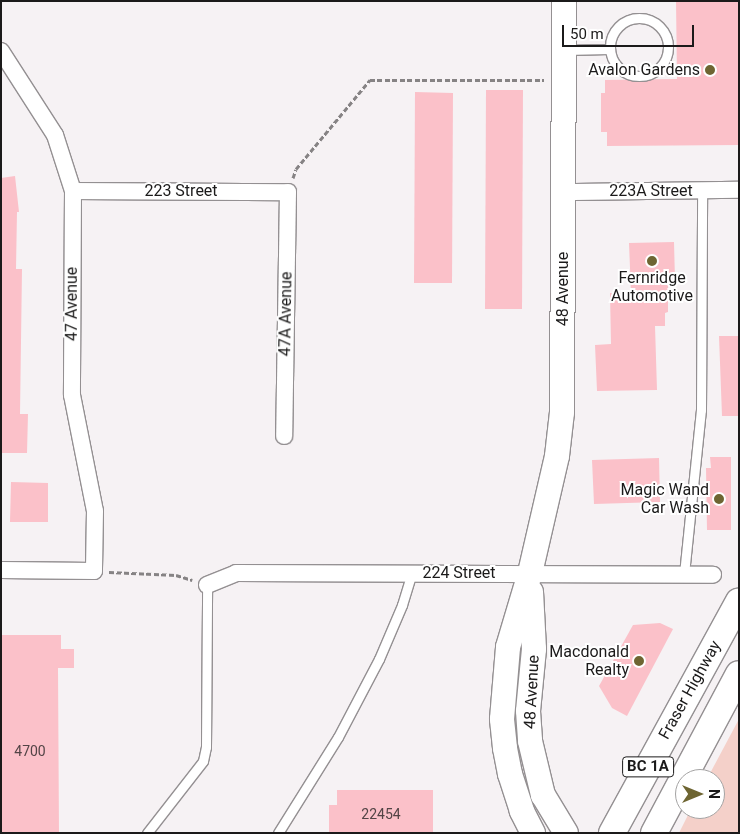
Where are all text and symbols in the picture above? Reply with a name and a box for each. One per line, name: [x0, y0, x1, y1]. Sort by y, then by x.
scale bar: [565, 15, 698, 47]
text: 50 m: [570, 25, 604, 43]
place label: Avalon Gardens: [588, 60, 700, 80]
marker: Avalon Gardens: [704, 64, 716, 76]
street label: 223 Street: [144, 181, 218, 201]
street label: 223A Street: [609, 181, 693, 201]
street label: 48 Avenue: [553, 252, 573, 326]
marker: Fernridge Automotive: [646, 255, 658, 267]
street label: 47 Avenue: [62, 267, 82, 341]
place label: Fernridge Automotive: [611, 268, 693, 306]
street label: 47A Avenue: [276, 271, 296, 357]
place label: Magic Wand Car Wash: [621, 480, 709, 518]
marker: Magic Wand Car Wash: [713, 493, 725, 505]
street label: 224 Street: [422, 563, 496, 583]
street label: Fraser Highway: [655, 637, 725, 743]
place label: Macdonald Realty: [549, 642, 629, 680]
street label: 48 Avenue: [520, 654, 544, 730]
marker: Macdonald Realty: [633, 655, 645, 667]
house number: 4700: [14, 743, 46, 759]
road number: BC 1A: [622, 754, 674, 780]
north arrow: [675, 769, 725, 819]
text: N: [706, 789, 722, 799]
house number: 22454: [361, 806, 401, 822]

